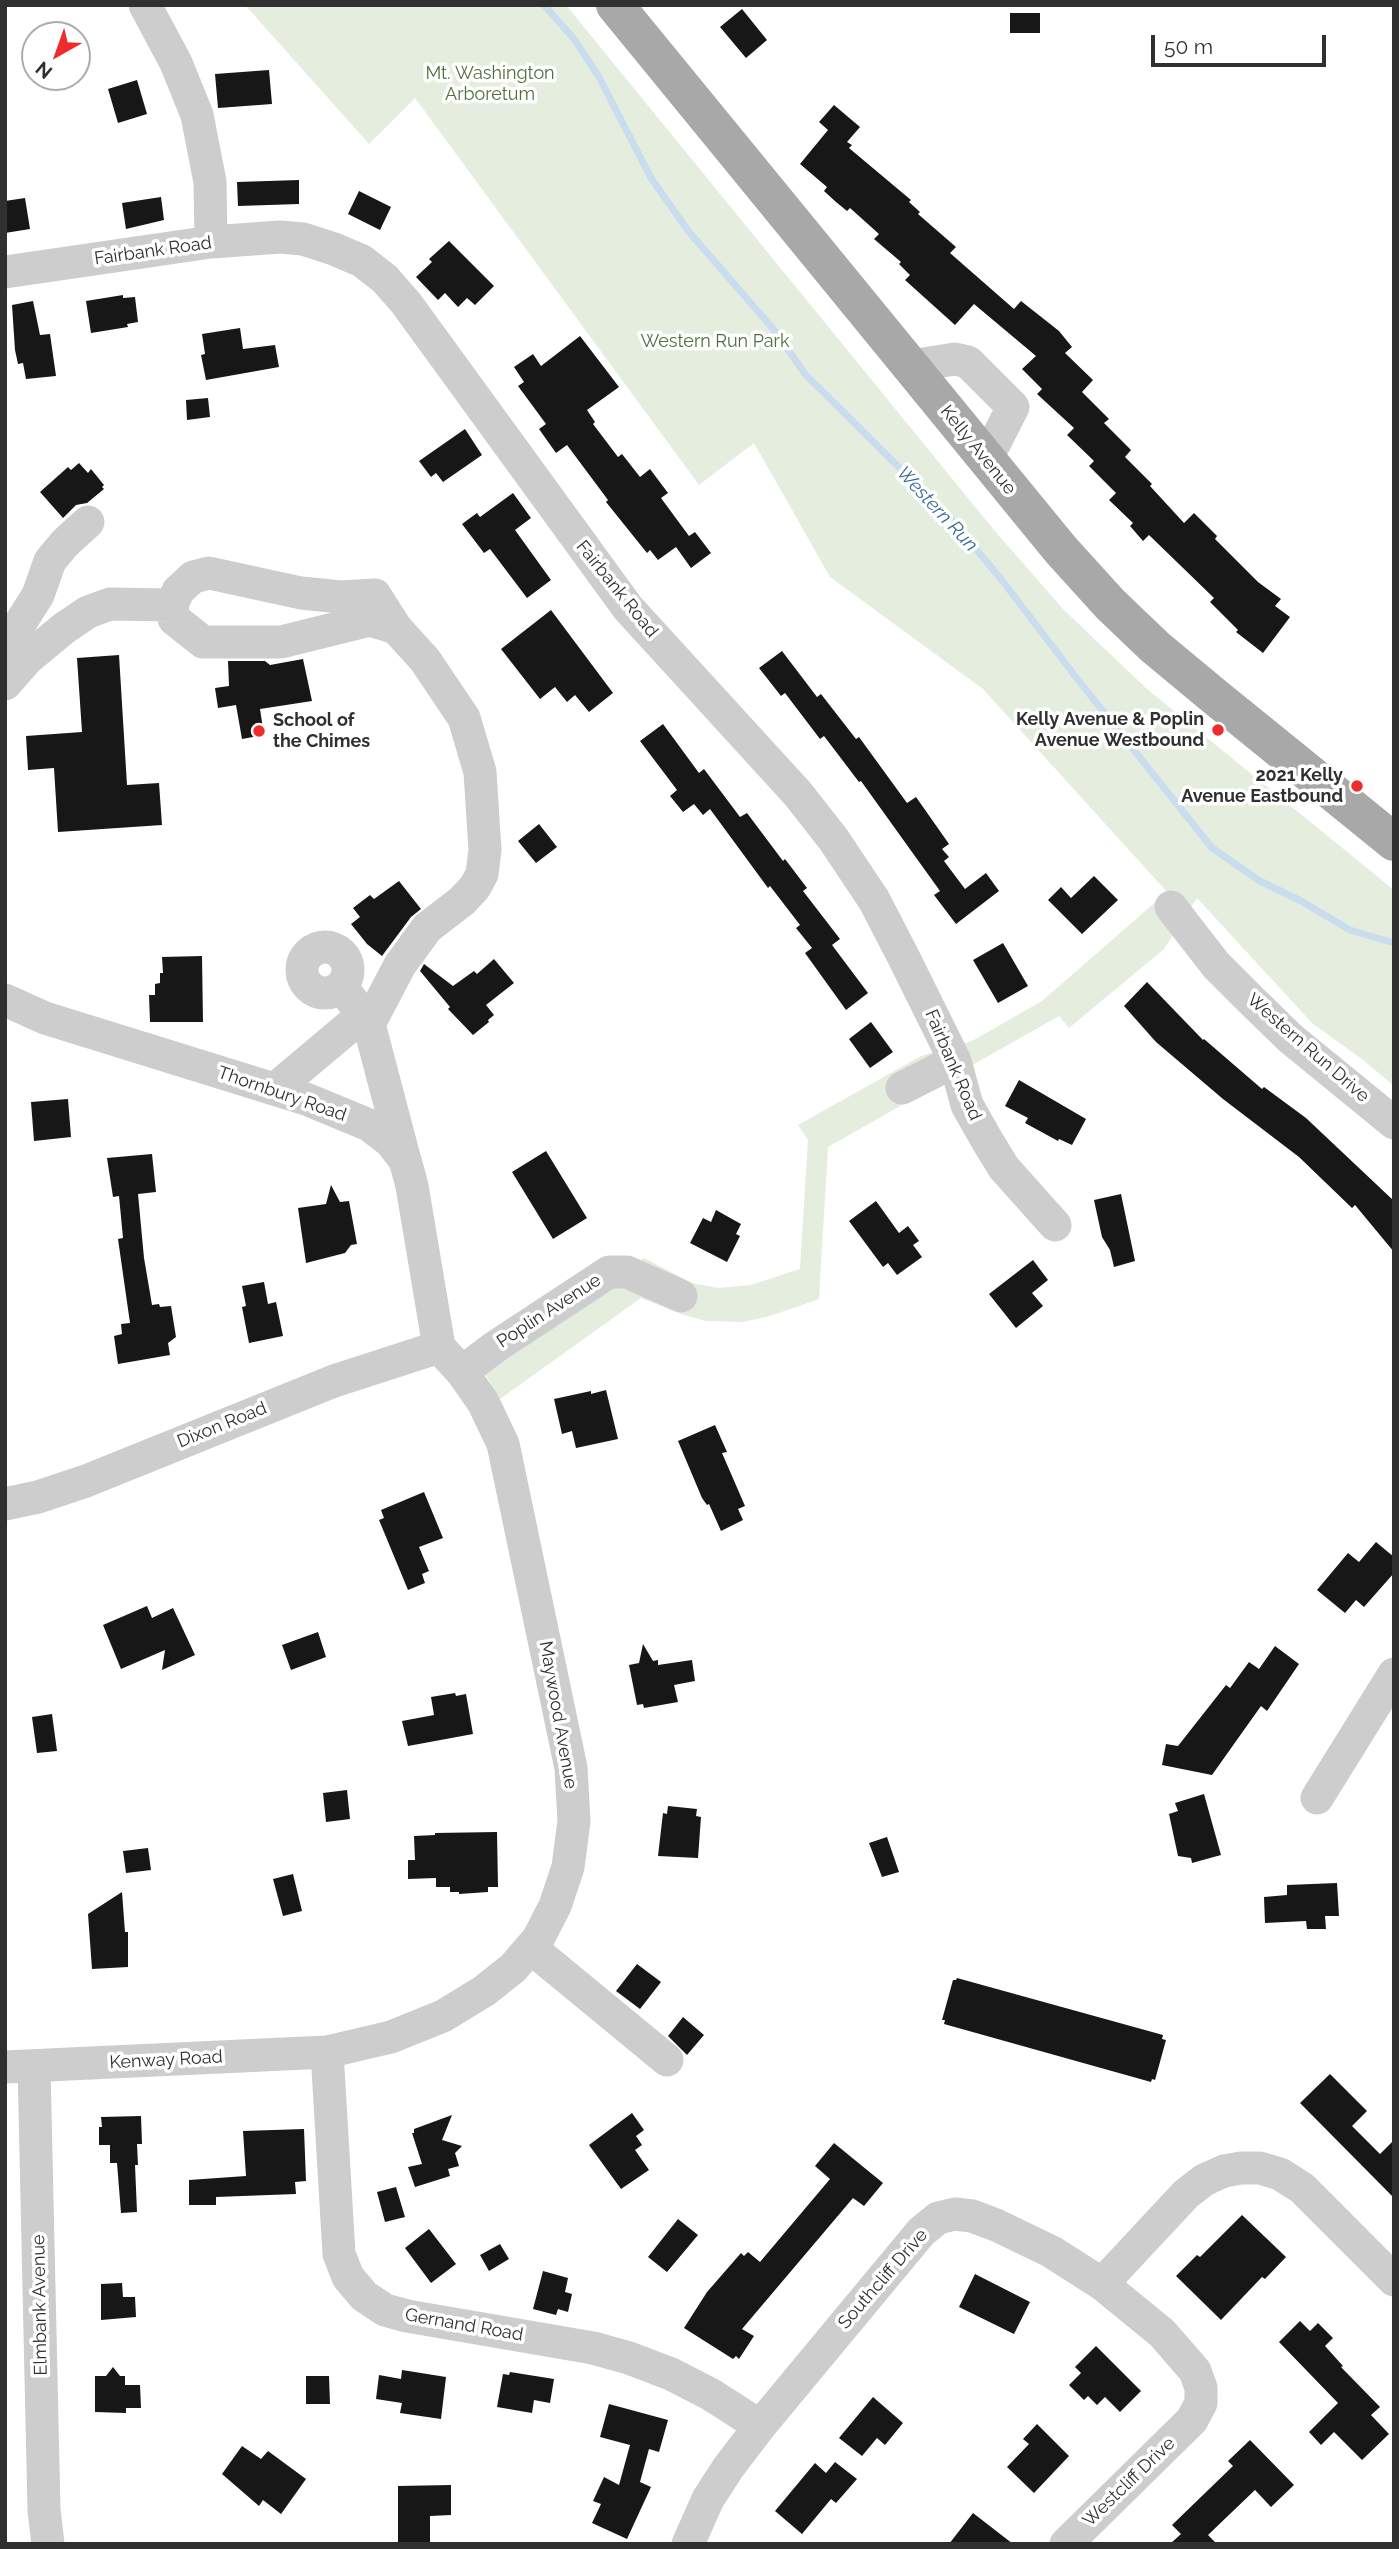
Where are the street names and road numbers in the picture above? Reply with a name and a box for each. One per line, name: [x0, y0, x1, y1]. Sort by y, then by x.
street label: Fairbank Road: [93, 232, 213, 270]
street label: Kelly Avenue: [935, 401, 1021, 499]
street label: Fairbank Road: [571, 536, 663, 642]
street label: Western Run Drive: [1242, 989, 1374, 1107]
street label: Fairbank Road: [920, 1006, 986, 1124]
street label: Thornbury Road: [215, 1062, 349, 1126]
street label: Poplin Avenue: [493, 1269, 605, 1353]
street label: Dixon Road: [174, 1397, 270, 1453]
street label: Maywood Avenue: [534, 1639, 582, 1791]
street label: Kenway Road: [109, 2046, 223, 2074]
street label: Southcliff Drive: [834, 2225, 932, 2333]
street label: Elmbank Avenue: [28, 2234, 52, 2376]
street label: Gernand Road: [403, 2304, 525, 2346]
street label: Westcliff Drive: [1079, 2433, 1179, 2531]

